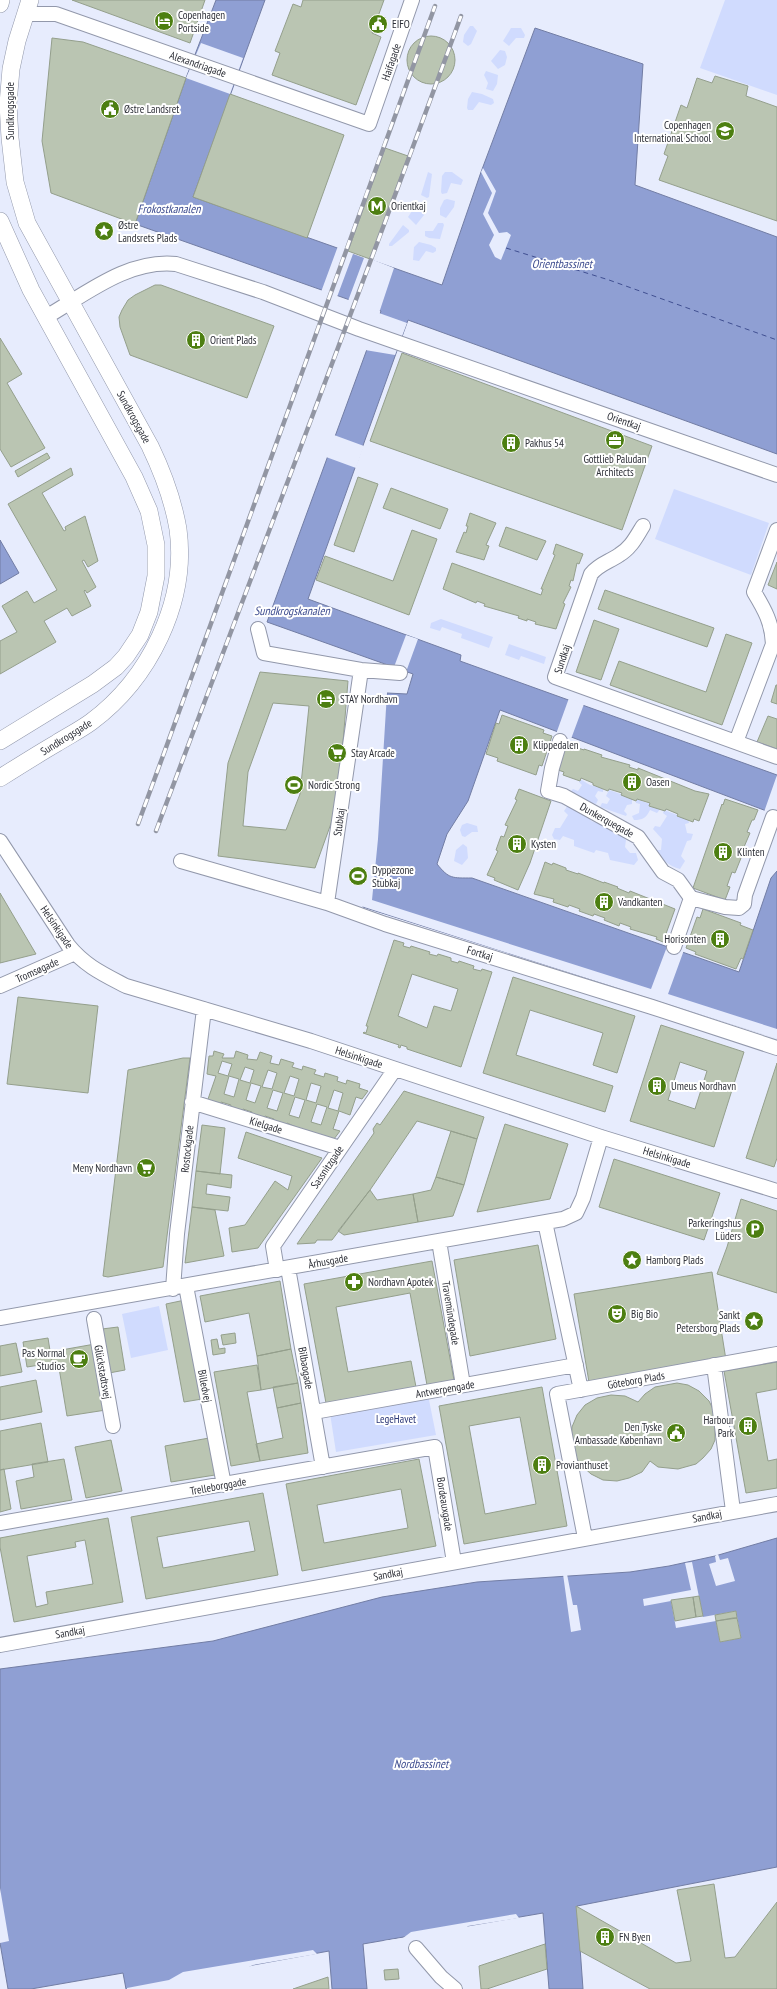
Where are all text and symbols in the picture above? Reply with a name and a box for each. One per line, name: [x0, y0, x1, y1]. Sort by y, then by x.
place label: Copenhagen Portside: [178, 8, 225, 35]
hotel icon: Copenhagen Portside: [153, 10, 175, 32]
public building icon: EIFO: [367, 13, 389, 35]
place label: EIFO: [392, 17, 410, 31]
street label: Haifagade: [378, 41, 404, 82]
street label: Alexandriagade: [168, 48, 229, 80]
street label: Sundkrogsgade: [3, 82, 17, 140]
public building icon: Østre Landsret: [99, 98, 121, 120]
place label: Østre Landsret: [124, 102, 179, 116]
place label: Copenhagen International School: [634, 118, 711, 145]
school or university icon: Copenhagen International School: [714, 120, 736, 142]
metro station icon: Orientkaj: [366, 195, 388, 217]
place label: Orientkaj: [391, 199, 426, 213]
water label: Frokostkanalen: [137, 201, 201, 216]
place label: Østre Landsrets Plads: [118, 218, 177, 245]
place icon: Østre Landsrets Plads: [93, 220, 115, 242]
water label: Orientbassinet: [532, 256, 594, 271]
building icon: Orient Plads: [185, 329, 207, 351]
place label: Orient Plads: [210, 333, 257, 347]
street label: Sundkrogsgade: [114, 388, 154, 446]
street label: Orientkaj: [605, 409, 643, 433]
office icon: Gottlieb Paludan Architects: [604, 429, 626, 451]
building icon: Pakhus 54: [500, 432, 522, 454]
place label: Pakhus 54: [525, 436, 564, 450]
place label: Gottlieb Paludan Architects: [583, 452, 647, 479]
water label: Sundkrogskanalen: [254, 603, 331, 618]
street label: Sundkaj: [551, 643, 573, 675]
hotel icon: STAY Nordhavn: [315, 688, 337, 710]
place label: STAY Nordhavn: [340, 692, 398, 706]
street label: Sundkrogsgade: [38, 715, 95, 758]
building icon: Klippedalen: [508, 734, 530, 756]
place label: Klippedalen: [533, 738, 579, 752]
supermarket icon: Stay Arcade: [326, 742, 348, 764]
place label: Stay Arcade: [351, 746, 395, 760]
building icon: Oasen: [621, 771, 643, 793]
sports icon: Nordic Strong: [283, 774, 305, 796]
place label: Oasen: [646, 775, 670, 789]
place label: Nordic Strong: [308, 778, 360, 792]
street label: Dunkerquegade: [578, 799, 637, 841]
street label: Stubkaj: [330, 807, 348, 837]
building icon: Kysten: [506, 833, 528, 855]
place label: Kysten: [531, 837, 556, 851]
building icon: Klinten: [712, 841, 734, 863]
place label: Klinten: [737, 845, 765, 859]
place label: Dyppezone Stubkaj: [372, 863, 414, 890]
sports icon: Dyppezone Stubkaj: [347, 865, 369, 887]
building icon: Vandkanten: [593, 891, 615, 913]
place label: Vandkanten: [617, 895, 663, 909]
street label: Helsinkigade: [37, 903, 77, 952]
building icon: Horisonten: [709, 928, 731, 950]
place label: Horisonten: [664, 932, 706, 946]
street label: Fortkaj: [465, 942, 495, 964]
street label: Tromsøgade: [13, 954, 61, 986]
street label: Helsinkigade: [334, 1043, 385, 1071]
building icon: Umeus Nordhavn: [646, 1075, 668, 1097]
place label: Umeus Nordhavn: [671, 1079, 736, 1093]
street label: Kielgade: [248, 1113, 284, 1137]
street label: Rostockgade: [178, 1124, 196, 1173]
street label: Sassnitzgade: [307, 1142, 347, 1191]
street label: Helsinkigade: [641, 1143, 693, 1171]
supermarket icon: Meny Nordhavn: [135, 1157, 157, 1179]
place label: Meny Nordhavn: [73, 1161, 132, 1175]
place label: Parkeringshus Lüders: [688, 1216, 741, 1243]
parking icon: Parkeringshus Lüders: [744, 1218, 766, 1240]
place icon: Hamborg Plads: [621, 1249, 643, 1271]
street label: Århusgade: [307, 1251, 349, 1271]
place label: Hamborg Plads: [646, 1253, 704, 1267]
pharmacy icon: Nordhavn Apotek: [343, 1271, 365, 1293]
place label: Nordhavn Apotek: [368, 1275, 434, 1289]
street label: Travemündegade: [439, 1280, 463, 1346]
theatre icon: Big Bio: [606, 1303, 628, 1325]
place label: Big Bio: [631, 1307, 658, 1321]
place label: Sankt Petersborg Plads: [677, 1308, 740, 1335]
place icon: Sankt Petersborg Plads: [743, 1310, 765, 1332]
street label: Glückstadtsvej: [91, 1344, 115, 1400]
place label: Pas Normal Studios: [22, 1346, 65, 1373]
street label: Bilbaogade: [295, 1346, 317, 1391]
cafe icon: Pas Normal Studios: [68, 1348, 90, 1370]
street label: Billedvej: [195, 1368, 215, 1404]
street label: Göteborg Plads: [606, 1368, 666, 1392]
street label: Antwerpengade: [414, 1377, 476, 1401]
park label: LegeHavet: [376, 1412, 416, 1426]
place label: Harbour Park: [703, 1413, 735, 1440]
building icon: Harbour Park: [737, 1415, 759, 1437]
place label: Den Tyske Ambassade København: [575, 1420, 662, 1447]
public building icon: Den Tyske Ambassade København: [665, 1422, 687, 1444]
building icon: Provianthuset: [531, 1454, 553, 1476]
place label: Provianthuset: [556, 1458, 608, 1472]
street label: Trelleborggade: [189, 1474, 248, 1498]
street label: Bordeauxgade: [434, 1476, 456, 1532]
street label: Sandkaj: [691, 1506, 723, 1526]
street label: Sandkaj: [372, 1564, 404, 1584]
street label: Sandkaj: [54, 1623, 86, 1641]
water label: Nordbassinet: [394, 1756, 450, 1771]
building icon: FN Byen: [594, 1926, 616, 1948]
place label: FN Byen: [619, 1930, 651, 1944]

